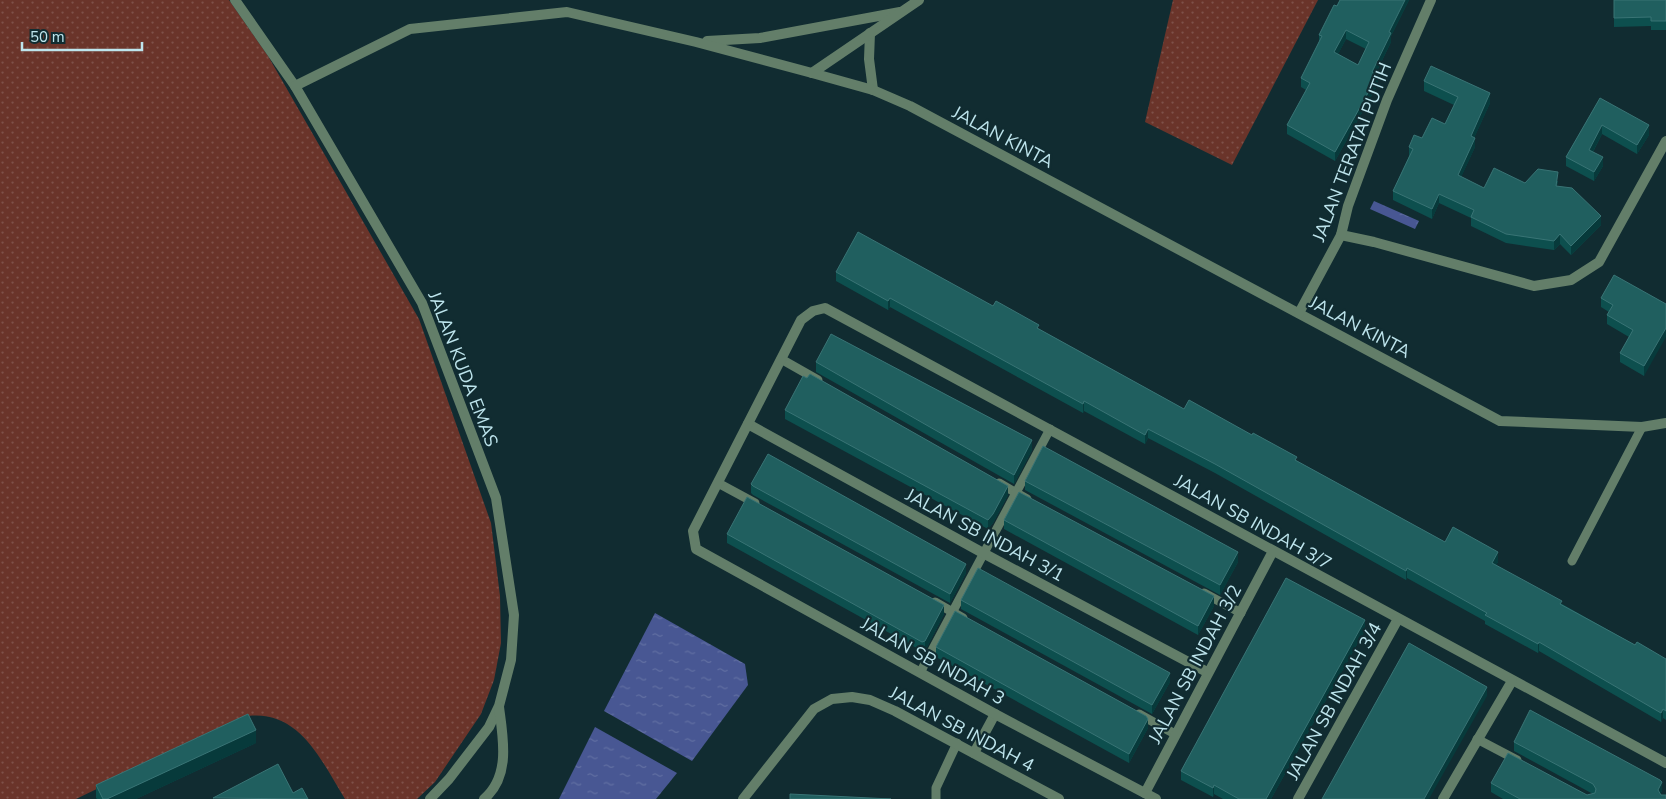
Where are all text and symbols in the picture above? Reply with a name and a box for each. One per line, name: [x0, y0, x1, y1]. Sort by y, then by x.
scale bar: [22, 20, 142, 52]
text: 50 m: [30, 27, 65, 47]
street label: JALAN TERATAI PUTIH: [1306, 59, 1397, 246]
street label: JALAN KINTA: [947, 100, 1058, 174]
street label: JALAN KUDA EMAS: [422, 287, 504, 450]
street label: JALAN KINTA: [1304, 290, 1415, 364]
street label: JALAN SB INDAH 3/7: [1169, 468, 1336, 575]
street label: JALAN SB INDAH 3/1: [901, 483, 1069, 587]
street label: JALAN SB INDAH 3/2: [1143, 580, 1247, 748]
street label: JALAN SB INDAH 3: [856, 611, 1009, 710]
street label: JALAN SB INDAH 3/4: [1280, 618, 1387, 785]
street label: JALAN SB INDAH 4: [885, 680, 1039, 777]

